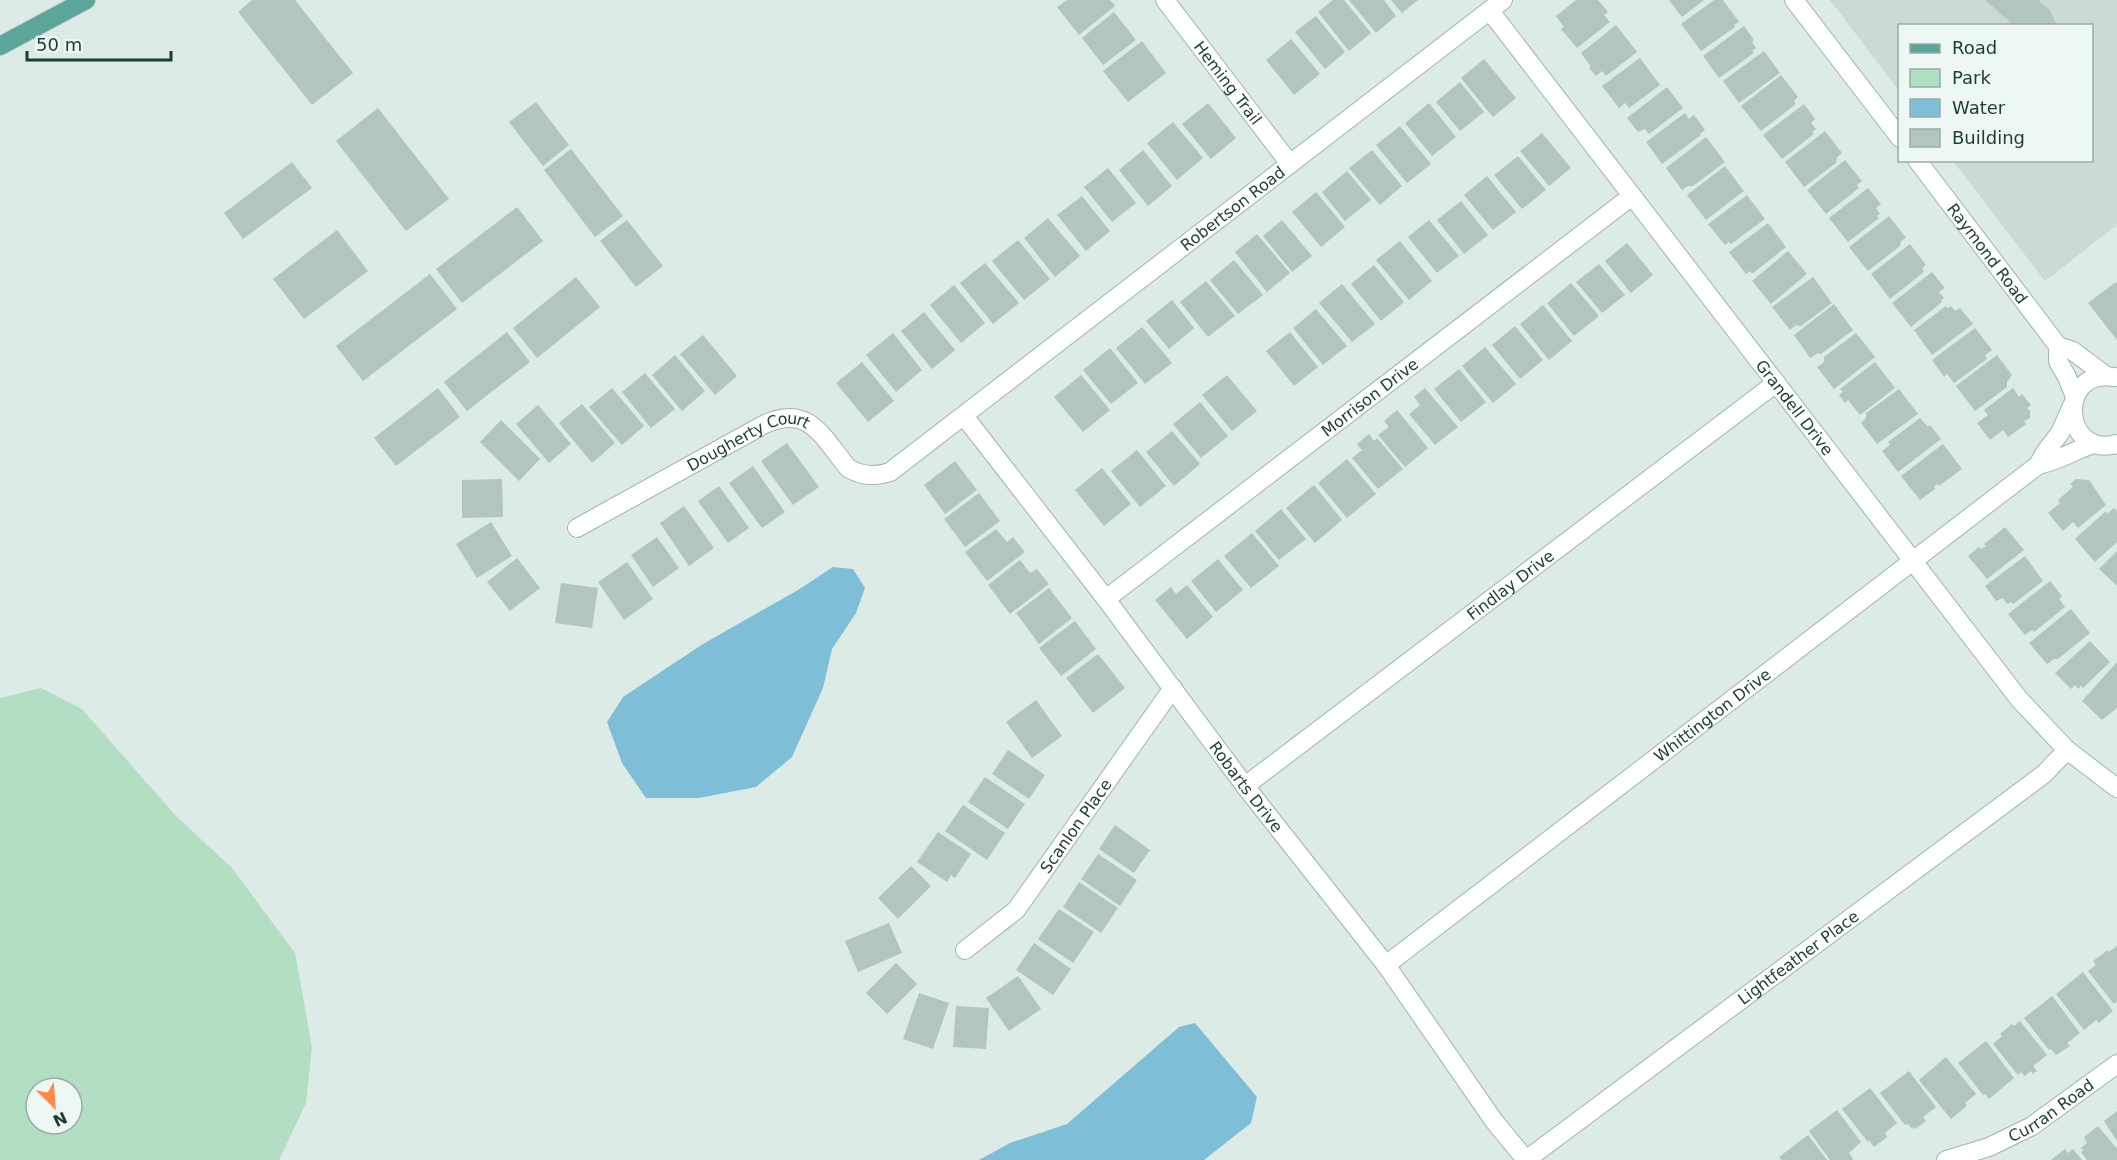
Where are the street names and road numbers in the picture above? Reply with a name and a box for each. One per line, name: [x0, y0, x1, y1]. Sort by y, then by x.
street label: Heming Trail: [1190, 37, 1266, 129]
street label: Robertson Road: [1177, 163, 1289, 255]
street label: Raymond Road: [1943, 200, 2031, 307]
street label: Morrison Drive: [1318, 354, 1422, 441]
street label: Grandell Drive: [1752, 356, 1837, 459]
street label: Dougherty Court: [684, 409, 813, 475]
street label: Findlay Drive: [1463, 546, 1558, 624]
street label: Whittington Drive: [1650, 665, 1774, 766]
street label: Robarts Drive: [1205, 738, 1287, 836]
street label: Scanlon Place: [1036, 775, 1116, 877]
street label: Lightfeather Place: [1734, 906, 1862, 1009]
street label: Curran Road: [2005, 1075, 2098, 1146]

